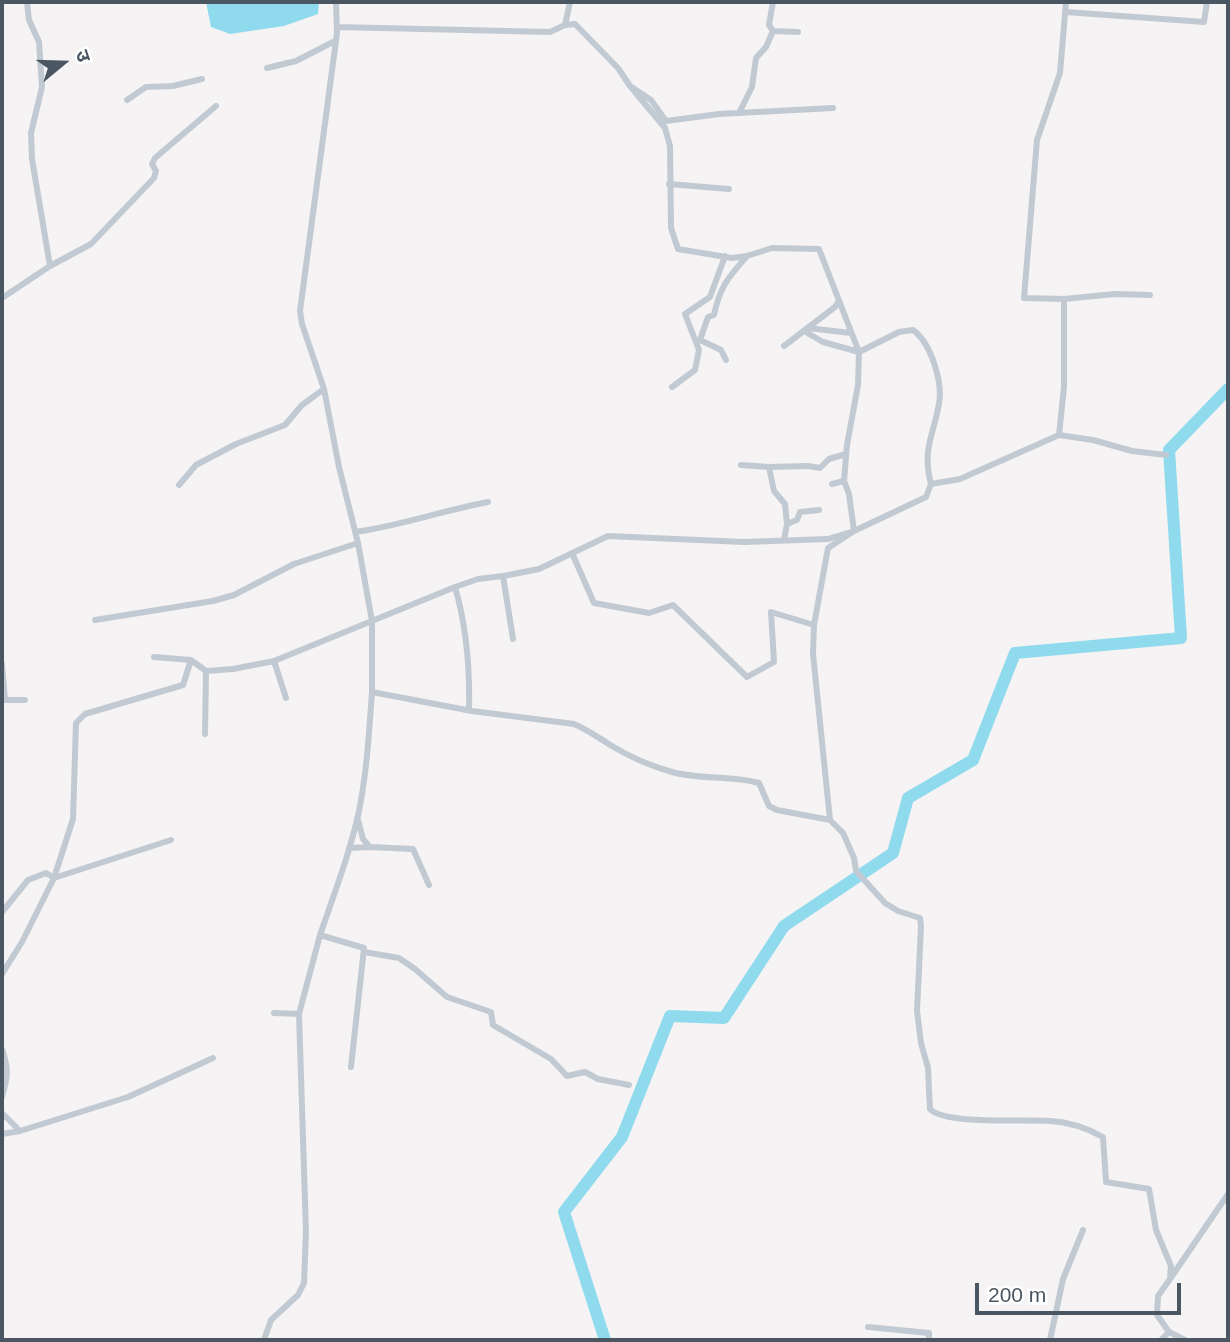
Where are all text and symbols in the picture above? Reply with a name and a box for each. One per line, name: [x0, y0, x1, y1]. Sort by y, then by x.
north arrow: [28, 28, 98, 98]
text: उ: [72, 47, 95, 65]
scale bar: [978, 1268, 1184, 1312]
text: 200 m: [988, 1283, 1046, 1306]

